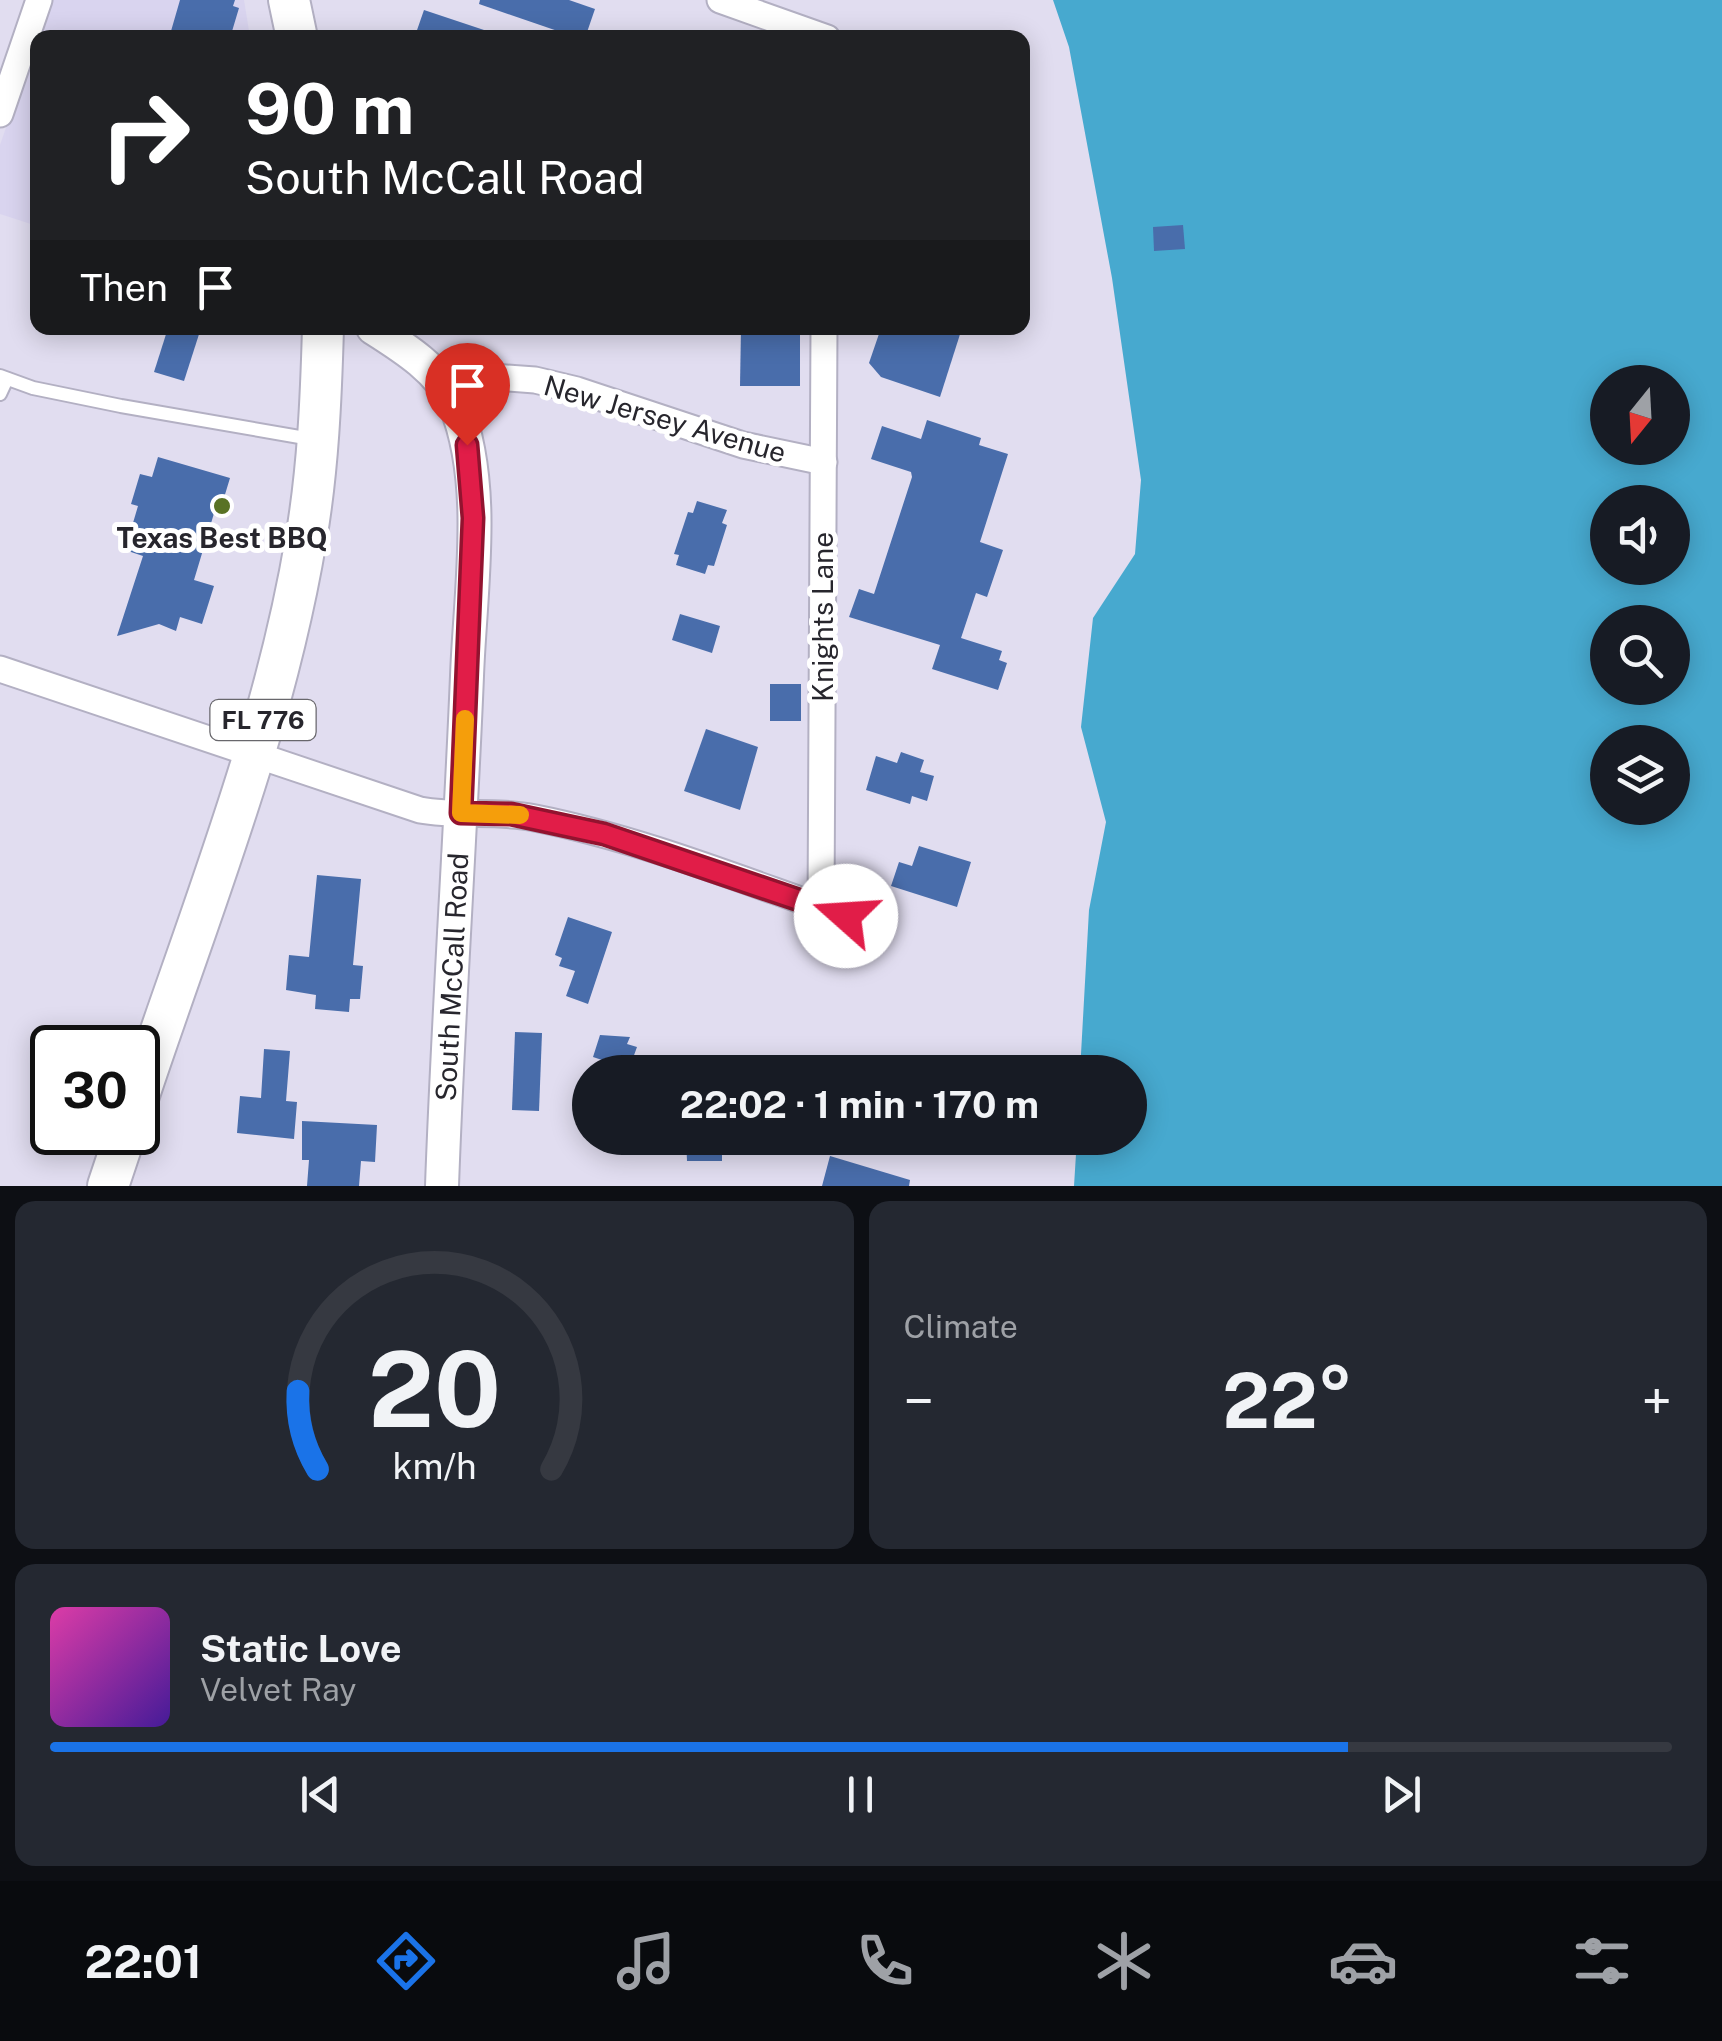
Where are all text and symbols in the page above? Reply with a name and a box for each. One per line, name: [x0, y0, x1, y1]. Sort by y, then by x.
text: 90 m: [245, 67, 415, 150]
icon: right: [80, 70, 210, 200]
text: South McCall Road: [245, 151, 645, 204]
icon: arrive: [188, 260, 243, 315]
text: Then: [80, 265, 168, 310]
pin: [425, 343, 510, 446]
icon: arrive: [440, 358, 495, 413]
north arrow: [1590, 365, 1690, 465]
map controls: [1590, 365, 1690, 825]
street label: New Jersey Avenue: [540, 368, 790, 469]
button: sound: [1590, 485, 1690, 585]
marker: Texas Best BBQ: [211, 495, 233, 517]
place label: Texas Best BBQ: [116, 521, 328, 554]
street label: Knights Lane: [806, 532, 839, 702]
button: search: [1590, 605, 1690, 705]
road number: FL 776: [210, 700, 316, 740]
button: layers: [1590, 725, 1690, 825]
street label: South McCall Road: [429, 852, 474, 1102]
position arrow: [794, 864, 898, 968]
speed limit sign: 30: [30, 1025, 160, 1155]
text: 22:02 · 1 min · 170 m: [680, 1082, 1039, 1127]
text: Climate: [904, 1308, 1018, 1345]
text: 20: [368, 1328, 501, 1450]
text: 22°: [1222, 1357, 1353, 1445]
text: −: [904, 1369, 934, 1433]
text: +: [1642, 1369, 1672, 1433]
text: km/h: [392, 1445, 476, 1487]
text: Static Love: [200, 1626, 402, 1671]
text: Velvet Ray: [200, 1671, 356, 1708]
icon: previous: [293, 1767, 348, 1822]
icon: pause: [833, 1767, 888, 1822]
icon: next: [1374, 1767, 1429, 1822]
icon: directions: [371, 1926, 441, 1996]
icon: music: [611, 1926, 681, 1996]
icon: phone: [850, 1926, 920, 1996]
icon: climate: [1089, 1926, 1159, 1996]
icon: car: [1328, 1926, 1398, 1996]
icon: filters: [1567, 1926, 1637, 1996]
text: 22:01: [85, 1935, 202, 1988]

